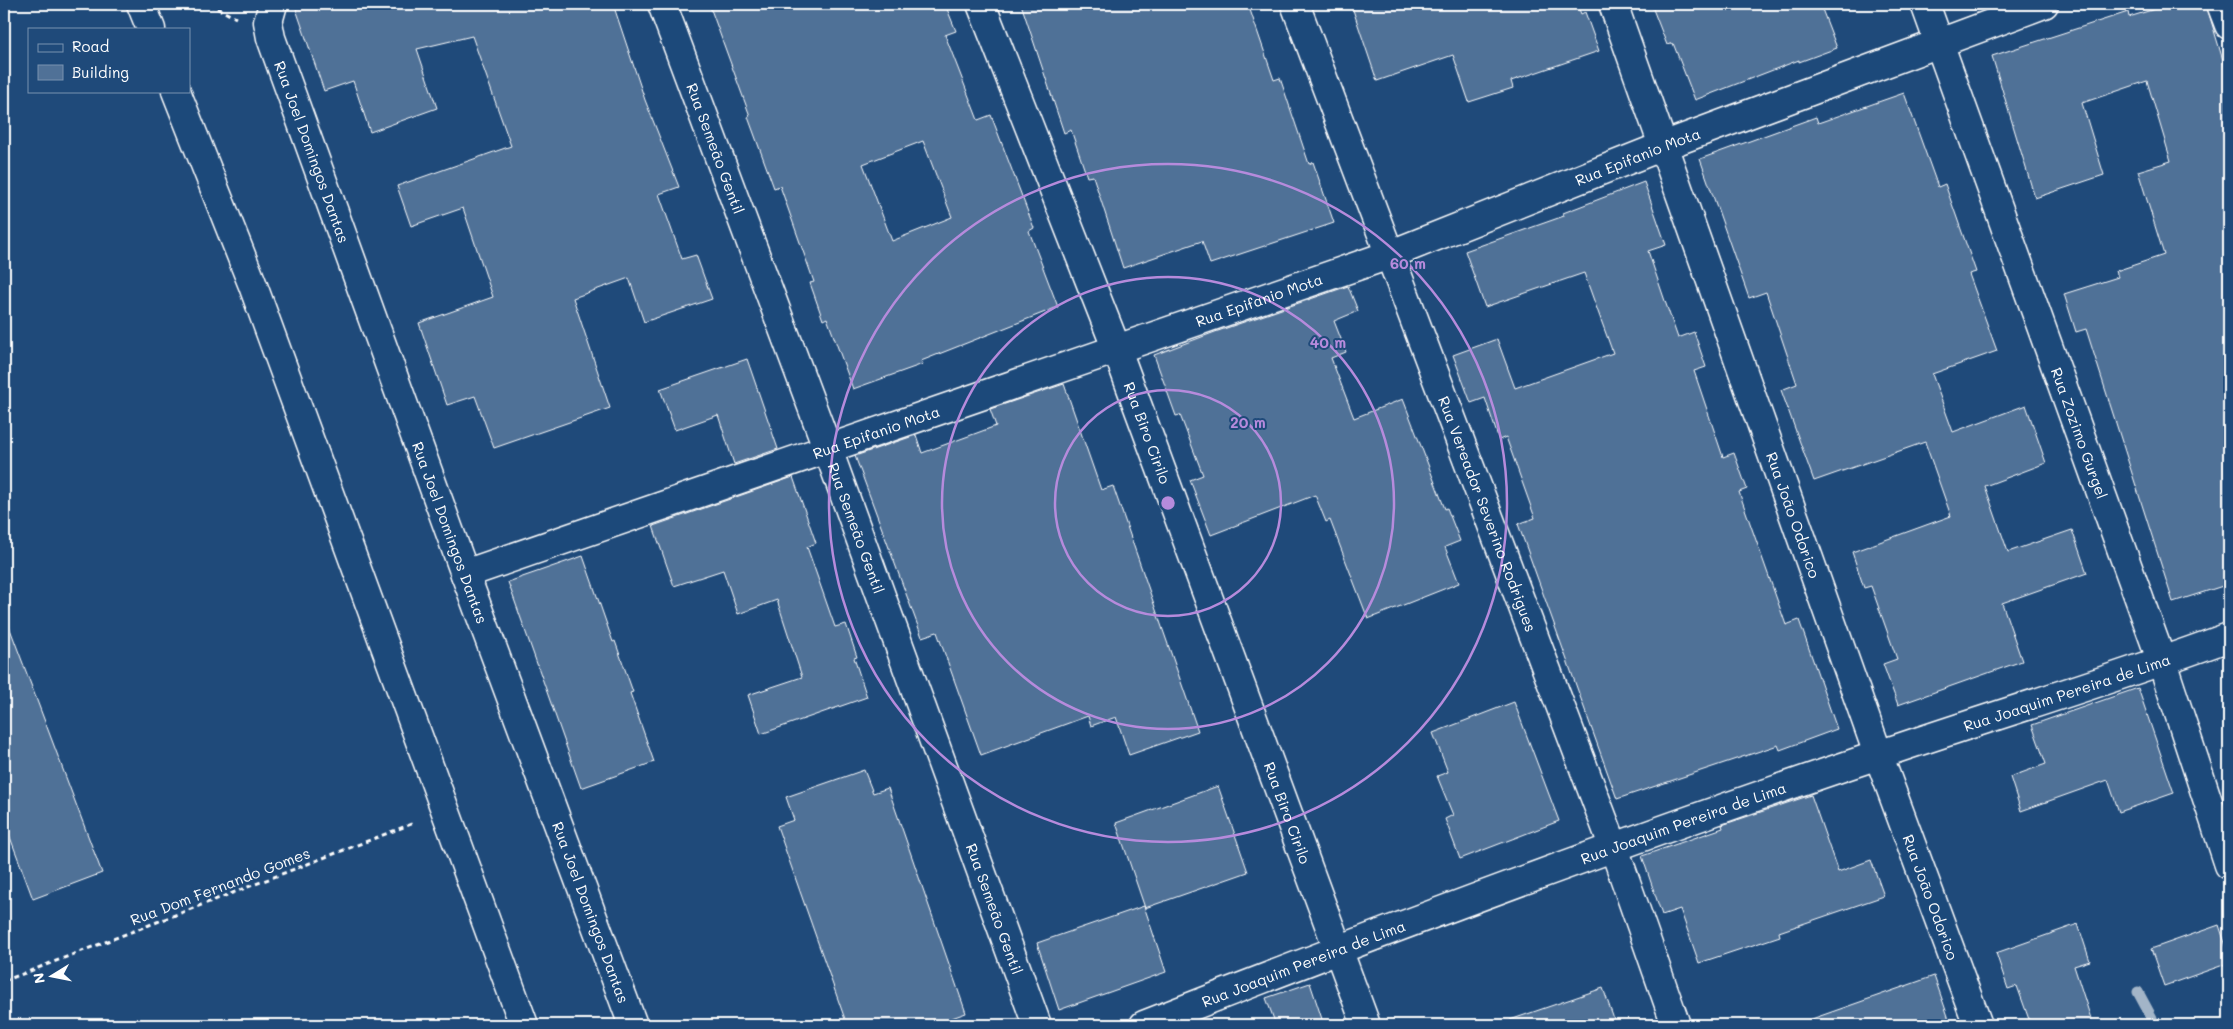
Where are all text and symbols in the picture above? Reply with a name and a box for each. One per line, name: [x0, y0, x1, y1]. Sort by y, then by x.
legend: [28, 28, 190, 92]
text: Road: [72, 36, 109, 56]
street label: Rua Joel Domingos Dantas: [270, 58, 354, 246]
text: Building: [72, 62, 129, 82]
street label: Rua Semeão Gentil: [682, 80, 749, 216]
street label: Rua Epifanio Mota: [1572, 123, 1703, 190]
text: 60 m: [1390, 253, 1426, 273]
street label: Rua Epifanio Mota: [1193, 269, 1325, 331]
text: 40 m: [1310, 332, 1346, 352]
street label: Rua Zozimo Gurgel: [2047, 365, 2112, 501]
street label: Rua Biro Cirilo: [1120, 379, 1176, 487]
street label: Rua Vereador Severino Rodrigues: [1434, 393, 1541, 635]
street label: Rua Epifanio Mota: [810, 401, 942, 463]
text: 20 m: [1230, 412, 1266, 432]
street label: Rua Joel Domingos Dantas: [408, 439, 493, 626]
street label: Rua João Odorico: [1762, 449, 1825, 581]
street label: Rua Semeão Gentil: [824, 460, 889, 596]
centre of rings: [1159, 494, 1177, 512]
street label: Rua Joaquim Pereira de Lima: [1961, 649, 2173, 736]
street label: Rua Biro Cirilo: [1260, 759, 1316, 867]
street label: Rua Joaquim Pereira de Lima: [1578, 777, 1789, 868]
street label: Rua Joel Domingos Dantas: [548, 819, 634, 1006]
street label: Rua João Odorico: [1899, 832, 1963, 963]
street label: Rua Semeão Gentil: [962, 841, 1028, 977]
street label: Rua Dom Fernando Gomes: [127, 842, 313, 930]
street label: Rua Joaquim Pereira de Lima: [1199, 915, 1408, 1012]
north arrow: [28, 952, 78, 1002]
text: N: [28, 971, 49, 985]

